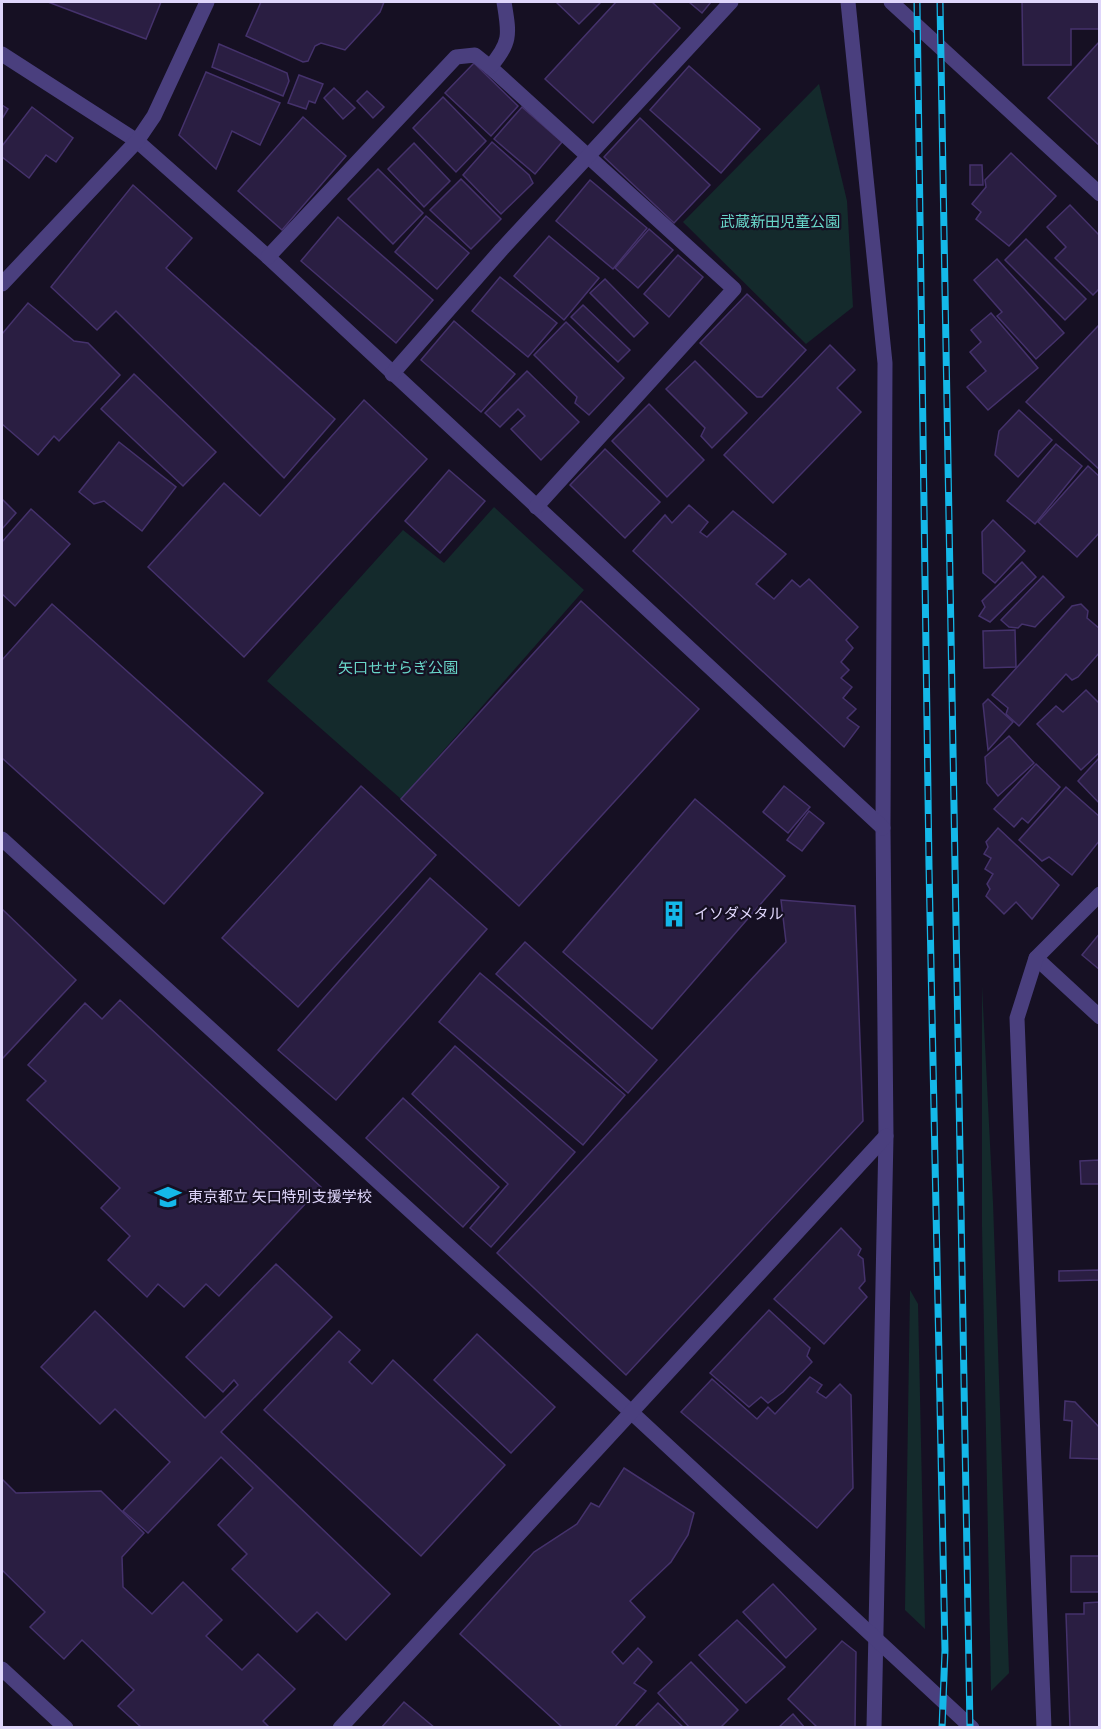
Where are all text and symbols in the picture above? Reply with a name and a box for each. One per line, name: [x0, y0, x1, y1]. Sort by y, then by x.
park label: 武蔵新田児童公園: [720, 213, 840, 231]
park label: 矢口せせらぎ公園: [338, 659, 458, 677]
building icon: イソダメタル: [659, 899, 689, 929]
place label: イソダメタル: [694, 905, 784, 923]
school or university icon: 東京都立 矢口特別支援学校: [153, 1182, 183, 1212]
place label: 東京都立 矢口特別支援学校: [188, 1188, 372, 1206]

